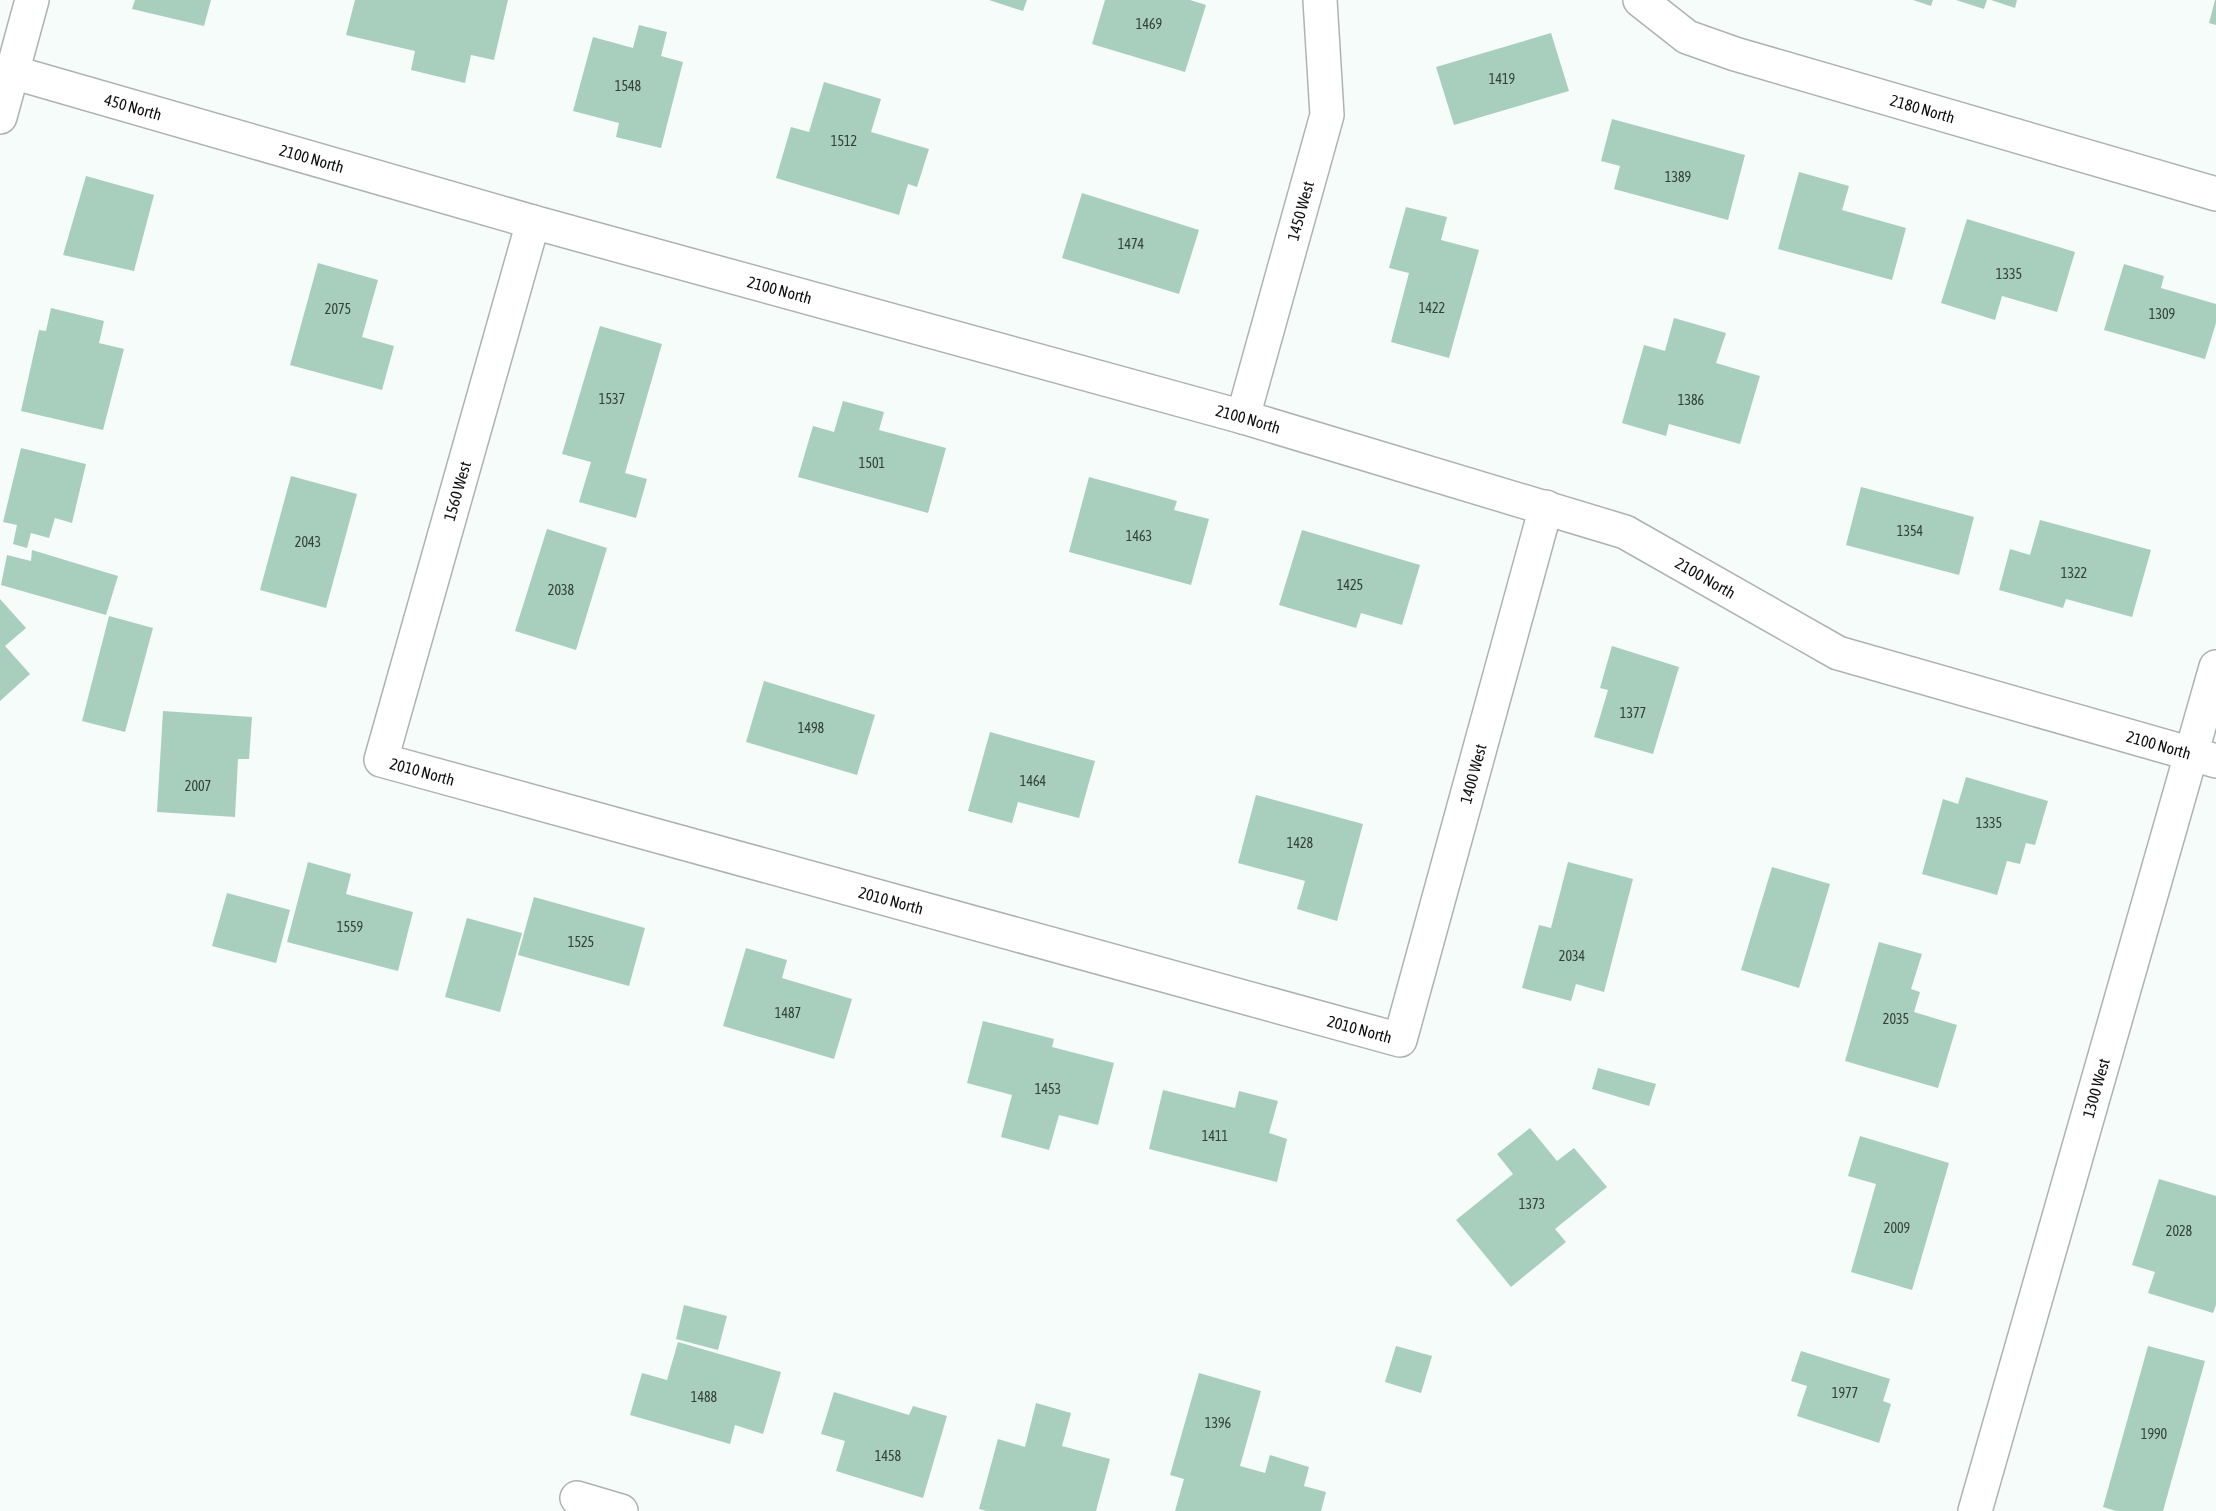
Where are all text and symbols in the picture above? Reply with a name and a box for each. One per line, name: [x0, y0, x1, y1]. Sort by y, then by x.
house number: 1469: [1136, 16, 1162, 32]
house number: 1419: [1489, 71, 1515, 87]
house number: 1548: [615, 78, 642, 94]
street label: 450 North: [102, 90, 164, 124]
street label: 2180 North: [1888, 91, 1957, 126]
house number: 1512: [831, 133, 857, 149]
street label: 2100 North: [277, 141, 346, 176]
house number: 1389: [1665, 169, 1691, 185]
street label: 1450 West: [1284, 179, 1317, 243]
house number: 1474: [1118, 236, 1145, 252]
house number: 1335: [1996, 266, 2022, 282]
street label: 2100 North: [745, 272, 814, 307]
house number: 1422: [1419, 300, 1445, 316]
house number: 2075: [325, 301, 351, 317]
house number: 1309: [2149, 306, 2175, 322]
house number: 1537: [599, 391, 625, 407]
house number: 1386: [1678, 392, 1705, 408]
street label: 2100 North: [1214, 401, 1283, 437]
house number: 1501: [859, 455, 885, 471]
street label: 1560 West: [440, 459, 474, 523]
house number: 1354: [1897, 523, 1924, 539]
house number: 1463: [1126, 528, 1152, 544]
house number: 2043: [295, 534, 321, 550]
street label: 2100 North: [1672, 554, 1739, 602]
house number: 1322: [2061, 565, 2087, 581]
house number: 1425: [1337, 577, 1363, 593]
house number: 2038: [548, 582, 575, 598]
house number: 1377: [1620, 705, 1646, 721]
house number: 1498: [798, 720, 825, 736]
street label: 2100 North: [2124, 727, 2193, 762]
street label: 1400 West: [1456, 741, 1490, 805]
street label: 2010 North: [388, 754, 457, 789]
house number: 1464: [1020, 773, 1047, 789]
house number: 2007: [185, 778, 211, 794]
house number: 1335: [1976, 815, 2002, 831]
house number: 1428: [1287, 835, 1314, 851]
street label: 2010 North: [857, 883, 925, 918]
house number: 1559: [337, 919, 363, 935]
house number: 1525: [568, 934, 594, 950]
house number: 2034: [1559, 948, 1586, 964]
house number: 1487: [775, 1005, 801, 1021]
street label: 2010 North: [1325, 1011, 1394, 1046]
house number: 2035: [1883, 1011, 1909, 1027]
street label: 1300 West: [2079, 1056, 2113, 1120]
house number: 1453: [1035, 1081, 1061, 1097]
house number: 1411: [1202, 1128, 1228, 1144]
house number: 1373: [1519, 1196, 1545, 1212]
house number: 2009: [1884, 1220, 1910, 1236]
house number: 2028: [2166, 1223, 2193, 1239]
house number: 1977: [1832, 1385, 1858, 1401]
house number: 1488: [691, 1389, 718, 1405]
house number: 1396: [1205, 1415, 1232, 1431]
house number: 1990: [2141, 1426, 2168, 1442]
house number: 1458: [875, 1448, 902, 1464]

